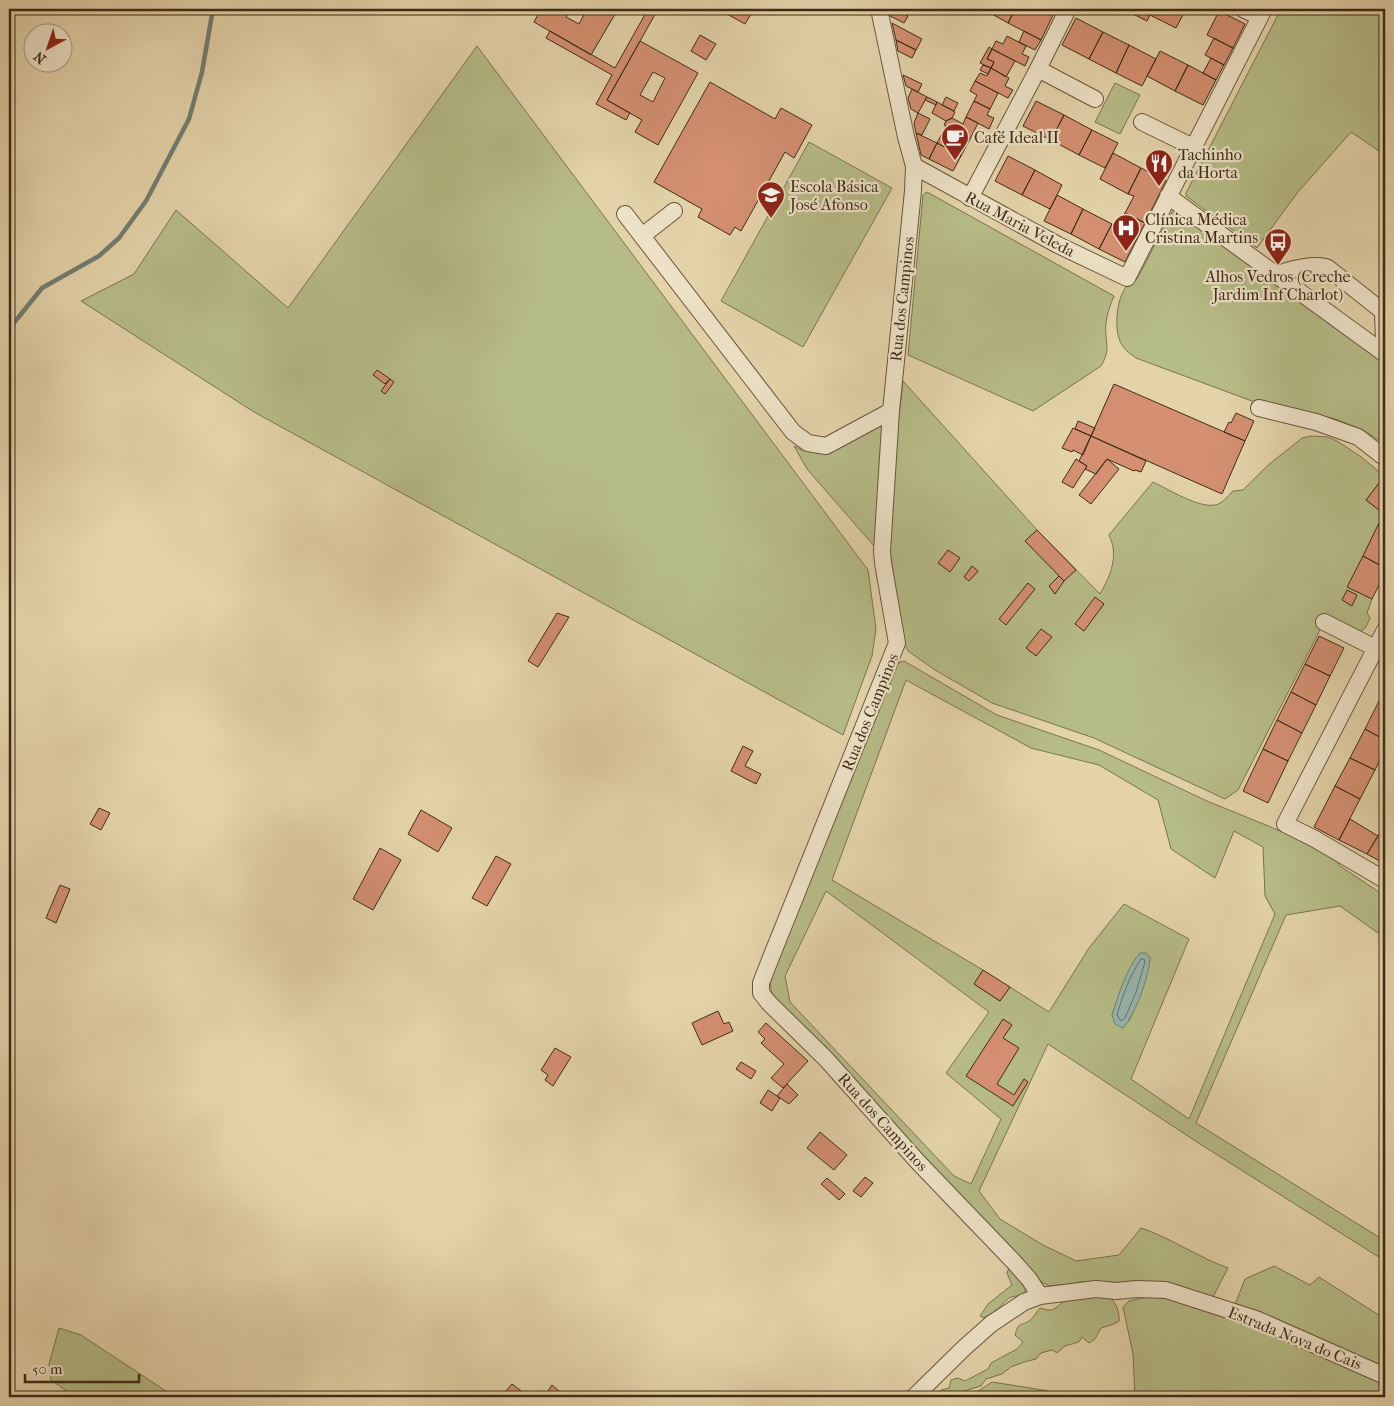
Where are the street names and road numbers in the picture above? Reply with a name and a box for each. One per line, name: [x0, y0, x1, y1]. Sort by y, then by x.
street label: Rua Maria Veleda: [962, 187, 1079, 261]
street label: Rua dos Campinos: [886, 236, 918, 362]
street label: Rua dos Campinos: [838, 650, 902, 774]
street label: Rua dos Campinos: [834, 1069, 932, 1175]
street label: Estrada Nova do Cais: [1225, 1302, 1365, 1374]

